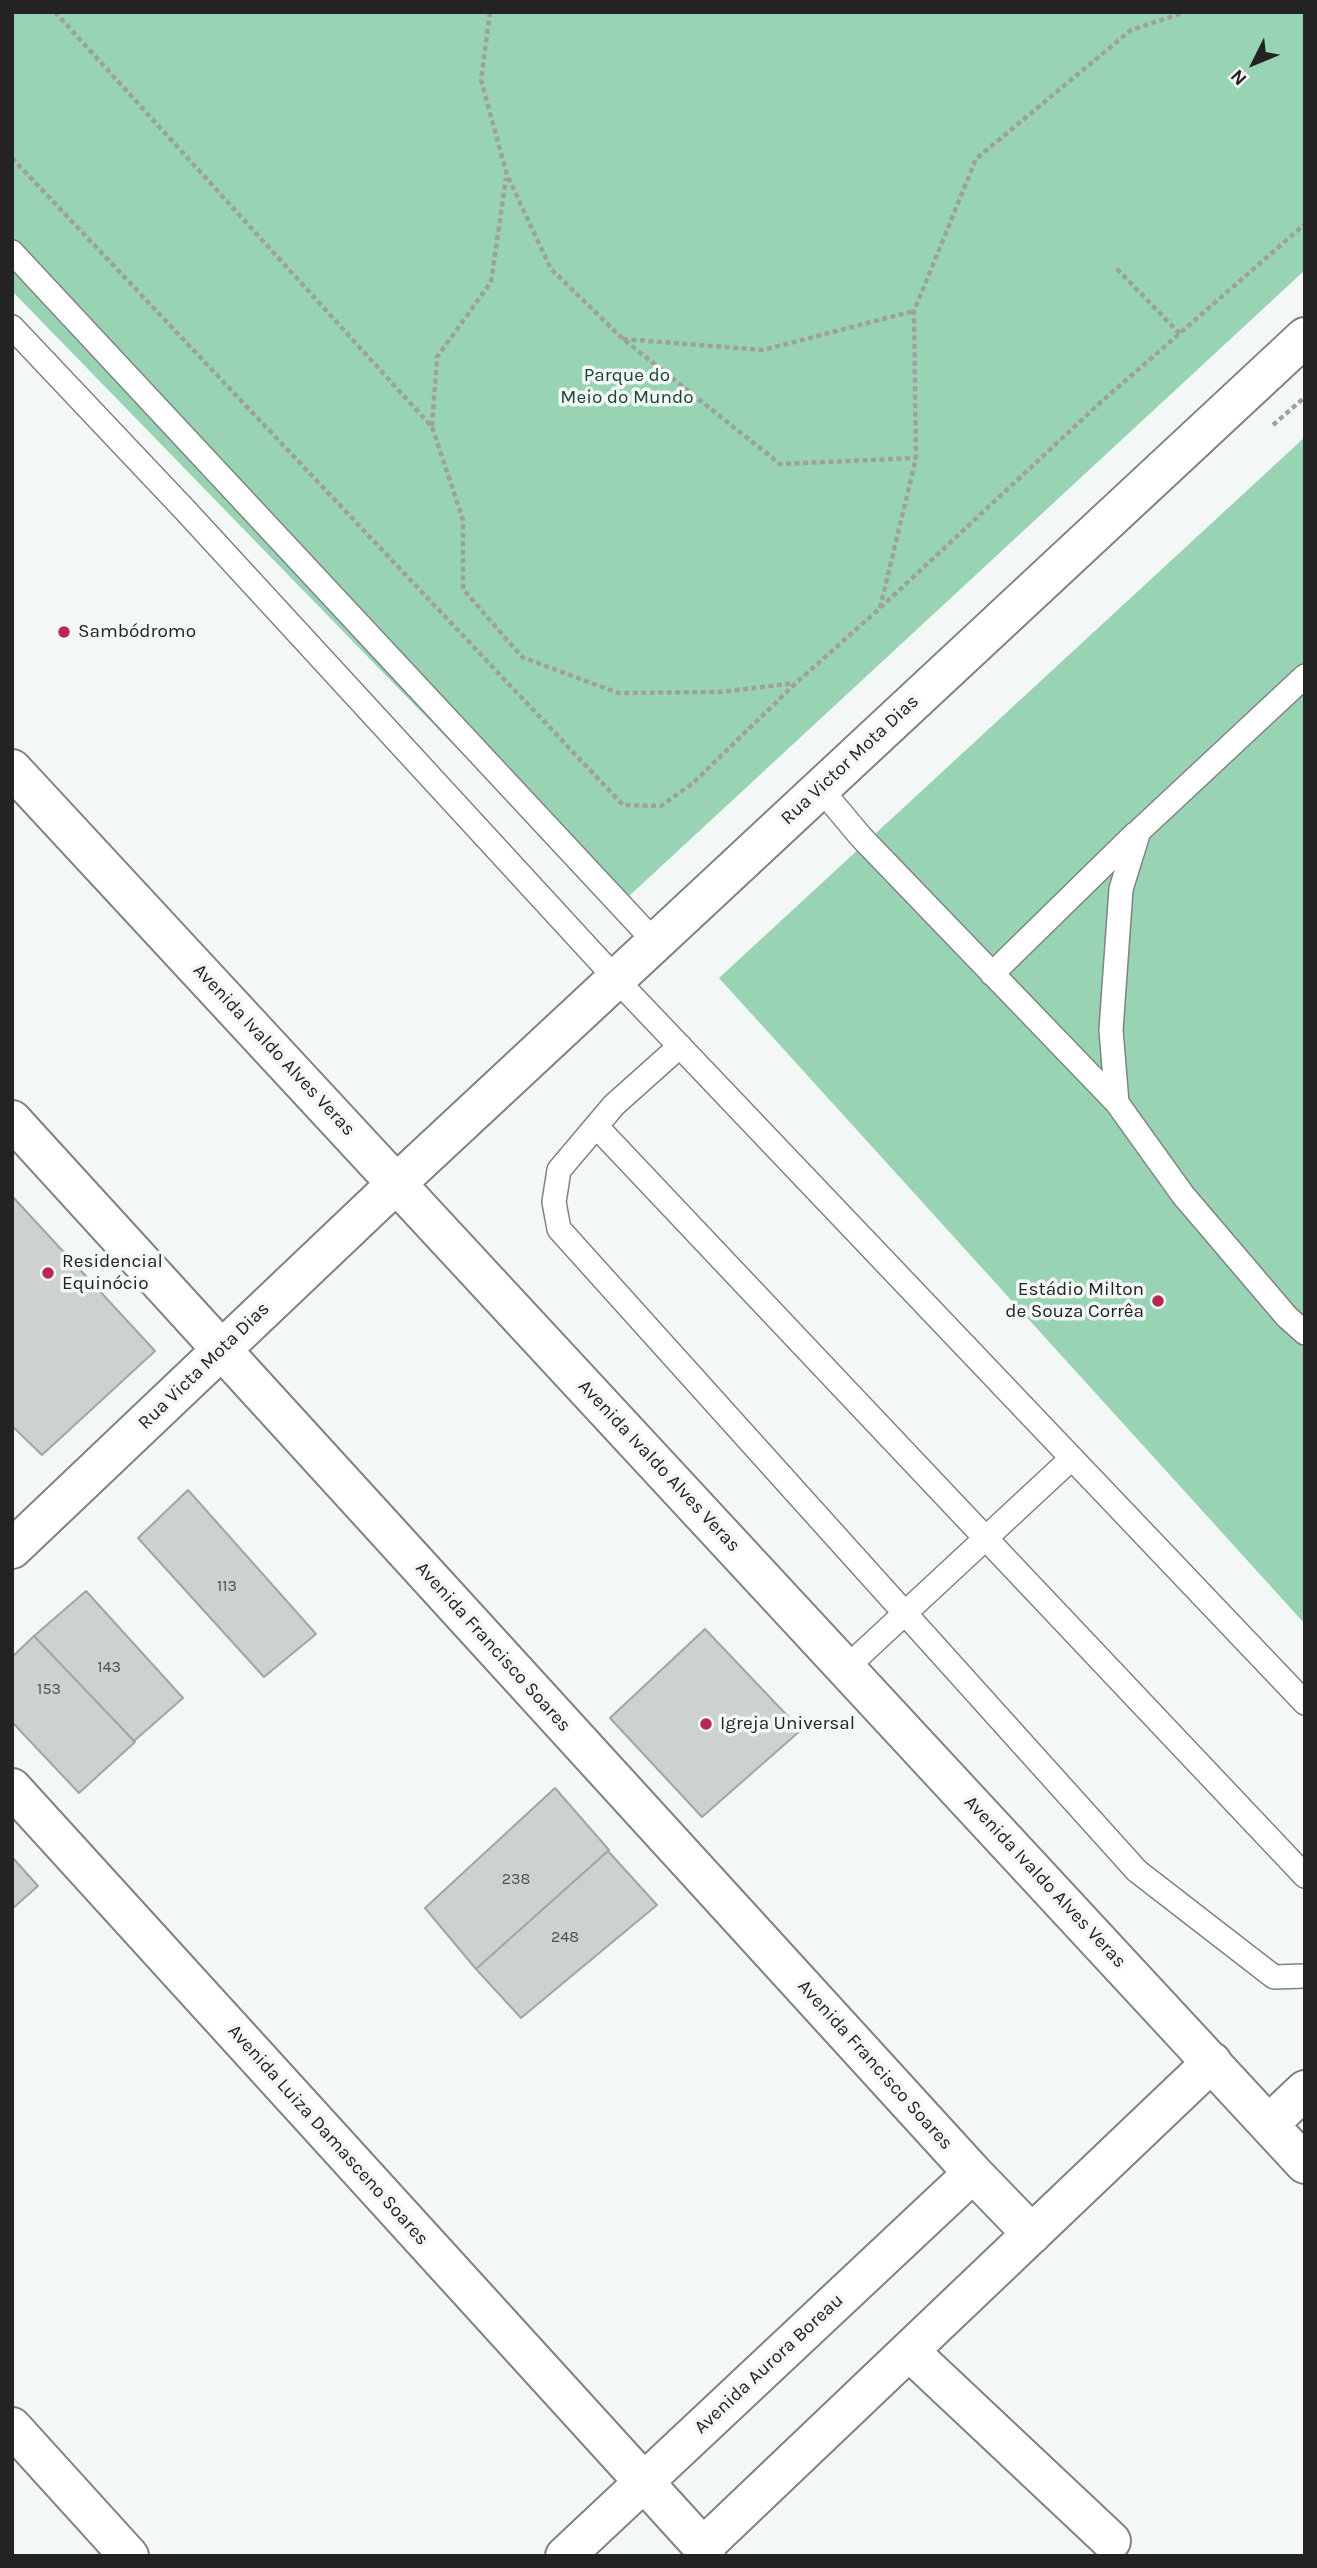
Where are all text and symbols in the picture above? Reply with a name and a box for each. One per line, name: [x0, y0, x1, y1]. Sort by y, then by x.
north arrow: [1219, 28, 1289, 98]
text: N: [1226, 65, 1251, 90]
park label: Parque do Meio do Mundo: [560, 365, 694, 409]
place label: Sambódromo: [78, 621, 196, 643]
marker: Sambódromo: [56, 624, 72, 640]
street label: Rua Victor Mota Dias: [776, 690, 924, 830]
street label: Avenida Ivaldo Alves Veras: [188, 959, 360, 1141]
place label: Residencial Equinócio: [62, 1251, 163, 1295]
marker: Residencial Equinócio: [40, 1265, 56, 1281]
place label: Estádio Milton de Souza Corrêa: [1005, 1279, 1144, 1323]
marker: Estádio Milton de Souza Corrêa: [1150, 1293, 1166, 1309]
street label: Rua Victa Mota Dias: [134, 1297, 274, 1435]
street label: Avenida Ivaldo Alves Veras: [573, 1375, 745, 1557]
street label: Avenida Francisco Soares: [411, 1557, 575, 1737]
house number: 113: [217, 1576, 237, 1596]
house number: 143: [97, 1657, 121, 1677]
house number: 153: [37, 1679, 61, 1699]
place label: Igreja Universal: [720, 1713, 855, 1735]
marker: Igreja Universal: [698, 1716, 714, 1732]
street label: Avenida Ivaldo Alves Veras: [959, 1791, 1131, 1973]
house number: 238: [502, 1869, 530, 1889]
house number: 248: [551, 1927, 579, 1947]
street label: Avenida Francisco Soares: [793, 1975, 957, 2155]
street label: Avenida Luiza Damasceno Soares: [223, 2020, 433, 2250]
street label: Avenida Aurora Boreau: [690, 2289, 848, 2439]

